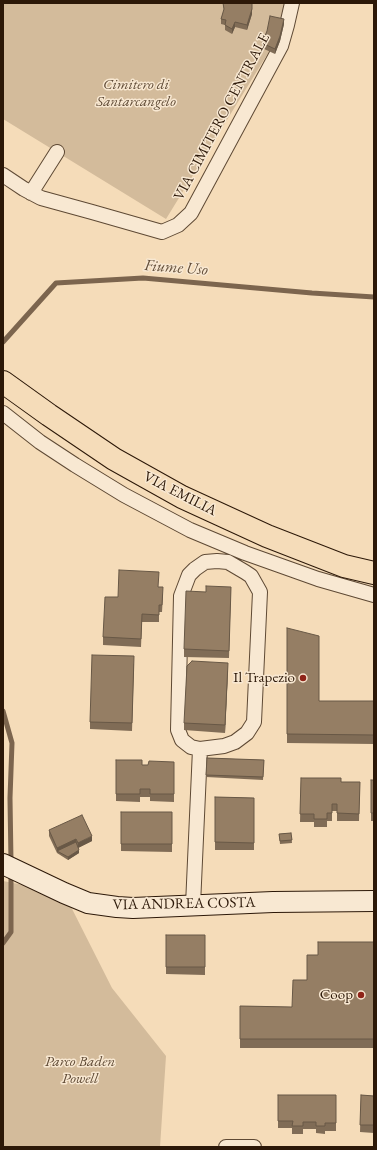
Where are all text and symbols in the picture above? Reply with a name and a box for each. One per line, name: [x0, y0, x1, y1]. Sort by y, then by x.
street label: VIA CIMITERO CENTRALE: [170, 30, 274, 204]
park label: Cimitero di Santarcangelo: [96, 76, 176, 111]
water label: Fiume Uso: [144, 256, 208, 280]
street label: VIA EMILIA: [140, 468, 220, 520]
place label: Il Trapezio: [233, 669, 295, 687]
marker: Il Trapezio: [298, 673, 308, 683]
street label: VIA ANDREA COSTA: [112, 894, 256, 914]
place label: Coop: [320, 986, 353, 1004]
marker: Coop: [356, 990, 366, 1000]
park label: Parco Baden Powell: [45, 1053, 115, 1088]

